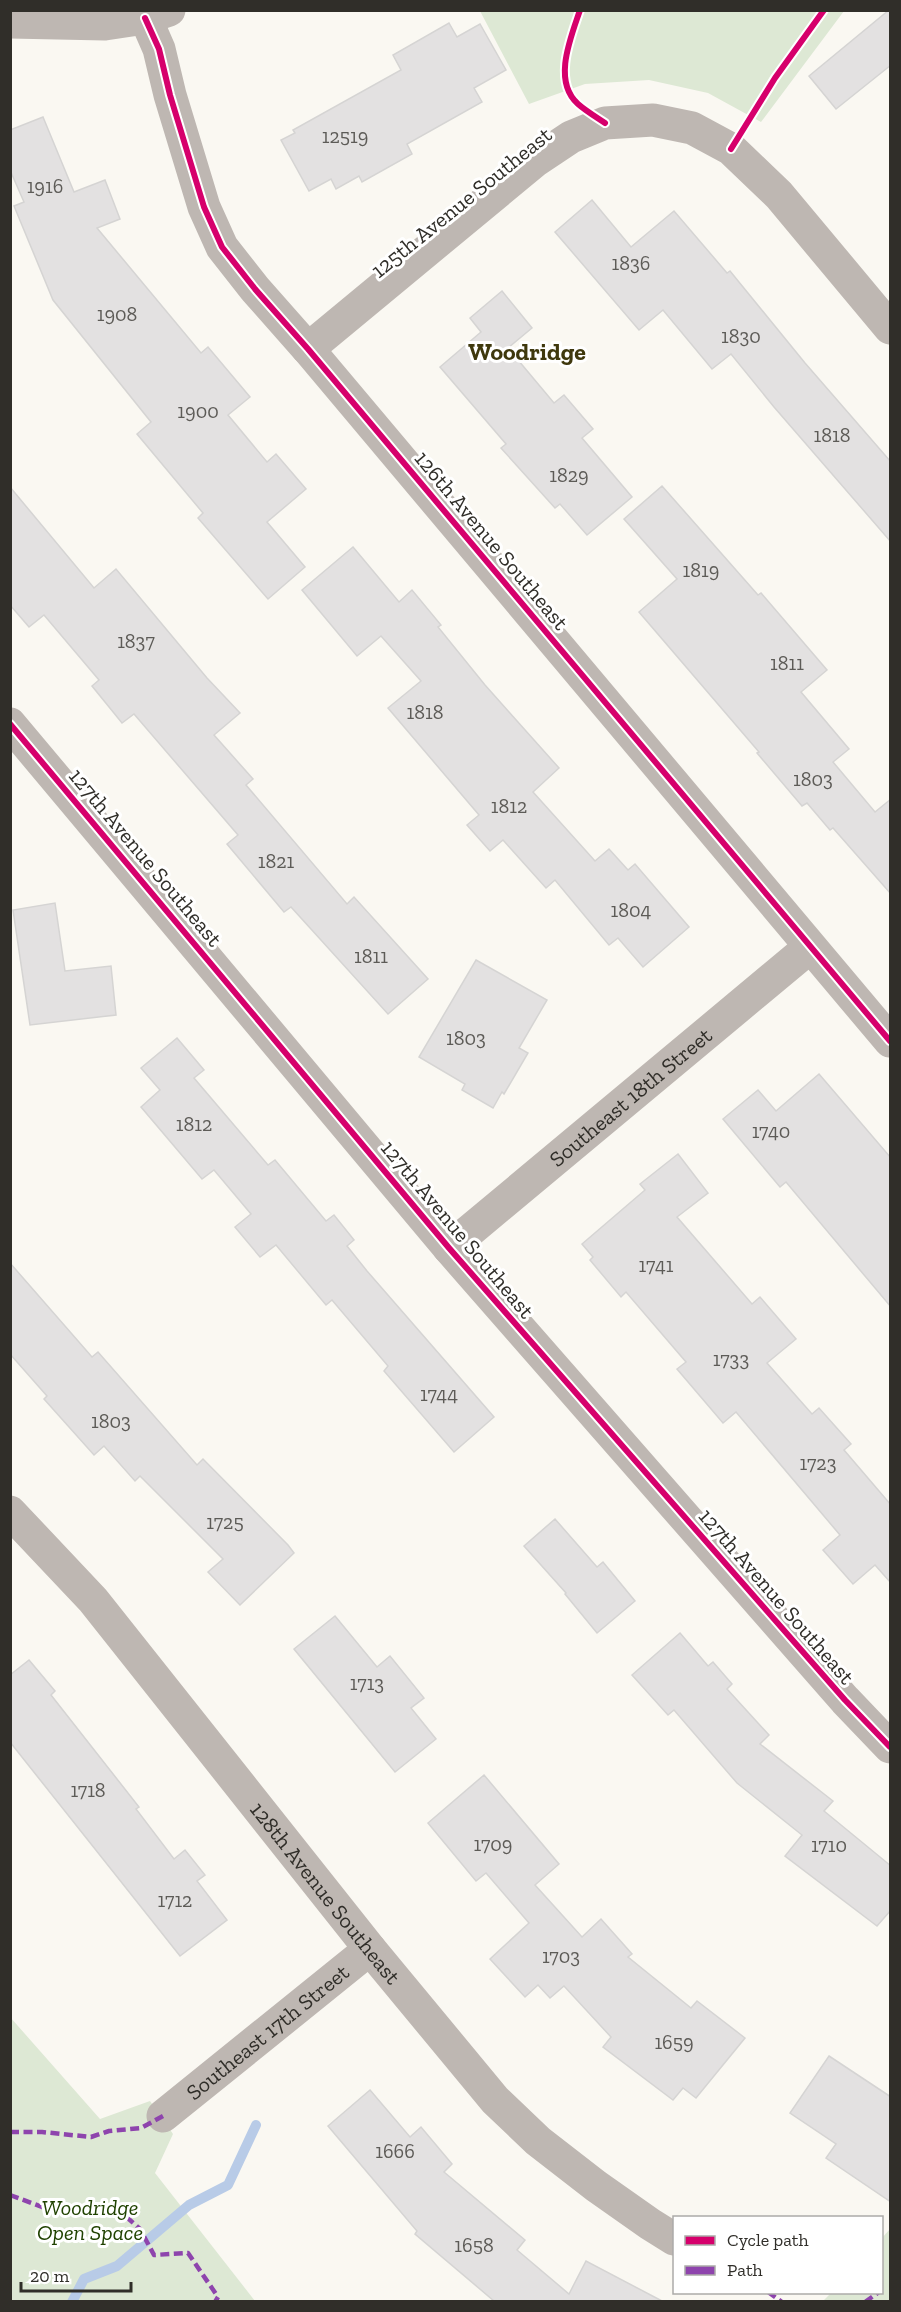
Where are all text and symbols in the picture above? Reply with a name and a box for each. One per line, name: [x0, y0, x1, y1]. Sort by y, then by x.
street label: 125th Avenue Southeast: [365, 121, 558, 284]
house number: 12519: [322, 124, 368, 148]
house number: 1916: [27, 174, 63, 198]
house number: 1836: [612, 251, 650, 275]
house number: 1908: [97, 302, 137, 326]
house number: 1830: [721, 324, 761, 348]
district label: Woodridge: [468, 337, 586, 366]
house number: 1900: [177, 399, 219, 423]
house number: 1818: [814, 423, 850, 447]
street label: 126th Avenue Southeast: [409, 445, 575, 636]
house number: 1829: [549, 463, 589, 487]
house number: 1819: [683, 558, 719, 582]
house number: 1837: [117, 629, 155, 653]
house number: 1811: [770, 651, 804, 675]
house number: 1818: [407, 700, 443, 724]
street label: 127th Avenue Southeast: [63, 763, 229, 952]
house number: 1803: [793, 767, 833, 791]
house number: 1812: [491, 794, 527, 818]
house number: 1821: [258, 849, 295, 873]
house number: 1804: [611, 898, 652, 922]
house number: 1811: [354, 944, 388, 968]
street label: Southeast 18th Street: [544, 1021, 718, 1173]
house number: 1803: [446, 1026, 486, 1050]
house number: 1812: [176, 1112, 212, 1136]
house number: 1740: [752, 1119, 790, 1143]
street label: 127th Avenue Southeast: [375, 1135, 541, 1324]
house number: 1741: [639, 1253, 674, 1277]
house number: 1733: [713, 1347, 749, 1371]
house number: 1744: [420, 1382, 458, 1406]
house number: 1803: [91, 1409, 131, 1433]
house number: 1723: [800, 1451, 836, 1475]
street label: 127th Avenue Southeast: [693, 1503, 861, 1690]
house number: 1725: [206, 1510, 244, 1534]
house number: 1713: [350, 1671, 384, 1695]
house number: 1718: [70, 1778, 106, 1802]
street label: 128th Avenue Southeast: [244, 1797, 407, 1990]
house number: 1709: [474, 1832, 512, 1856]
house number: 1710: [811, 1833, 847, 1857]
house number: 1712: [158, 1888, 192, 1912]
house number: 1703: [542, 1944, 580, 1968]
street label: Southeast 17th Street: [181, 1958, 355, 2106]
house number: 1659: [654, 2030, 694, 2054]
house number: 1666: [375, 2139, 415, 2163]
park label: Woodridge Open Space: [37, 2194, 143, 2246]
legend: [673, 2216, 883, 2294]
text: Cycle path: [727, 2229, 809, 2251]
house number: 1658: [454, 2233, 494, 2257]
scale bar: [21, 2255, 130, 2293]
text: Path: [727, 2259, 763, 2281]
text: 20 m: [30, 2265, 70, 2287]

